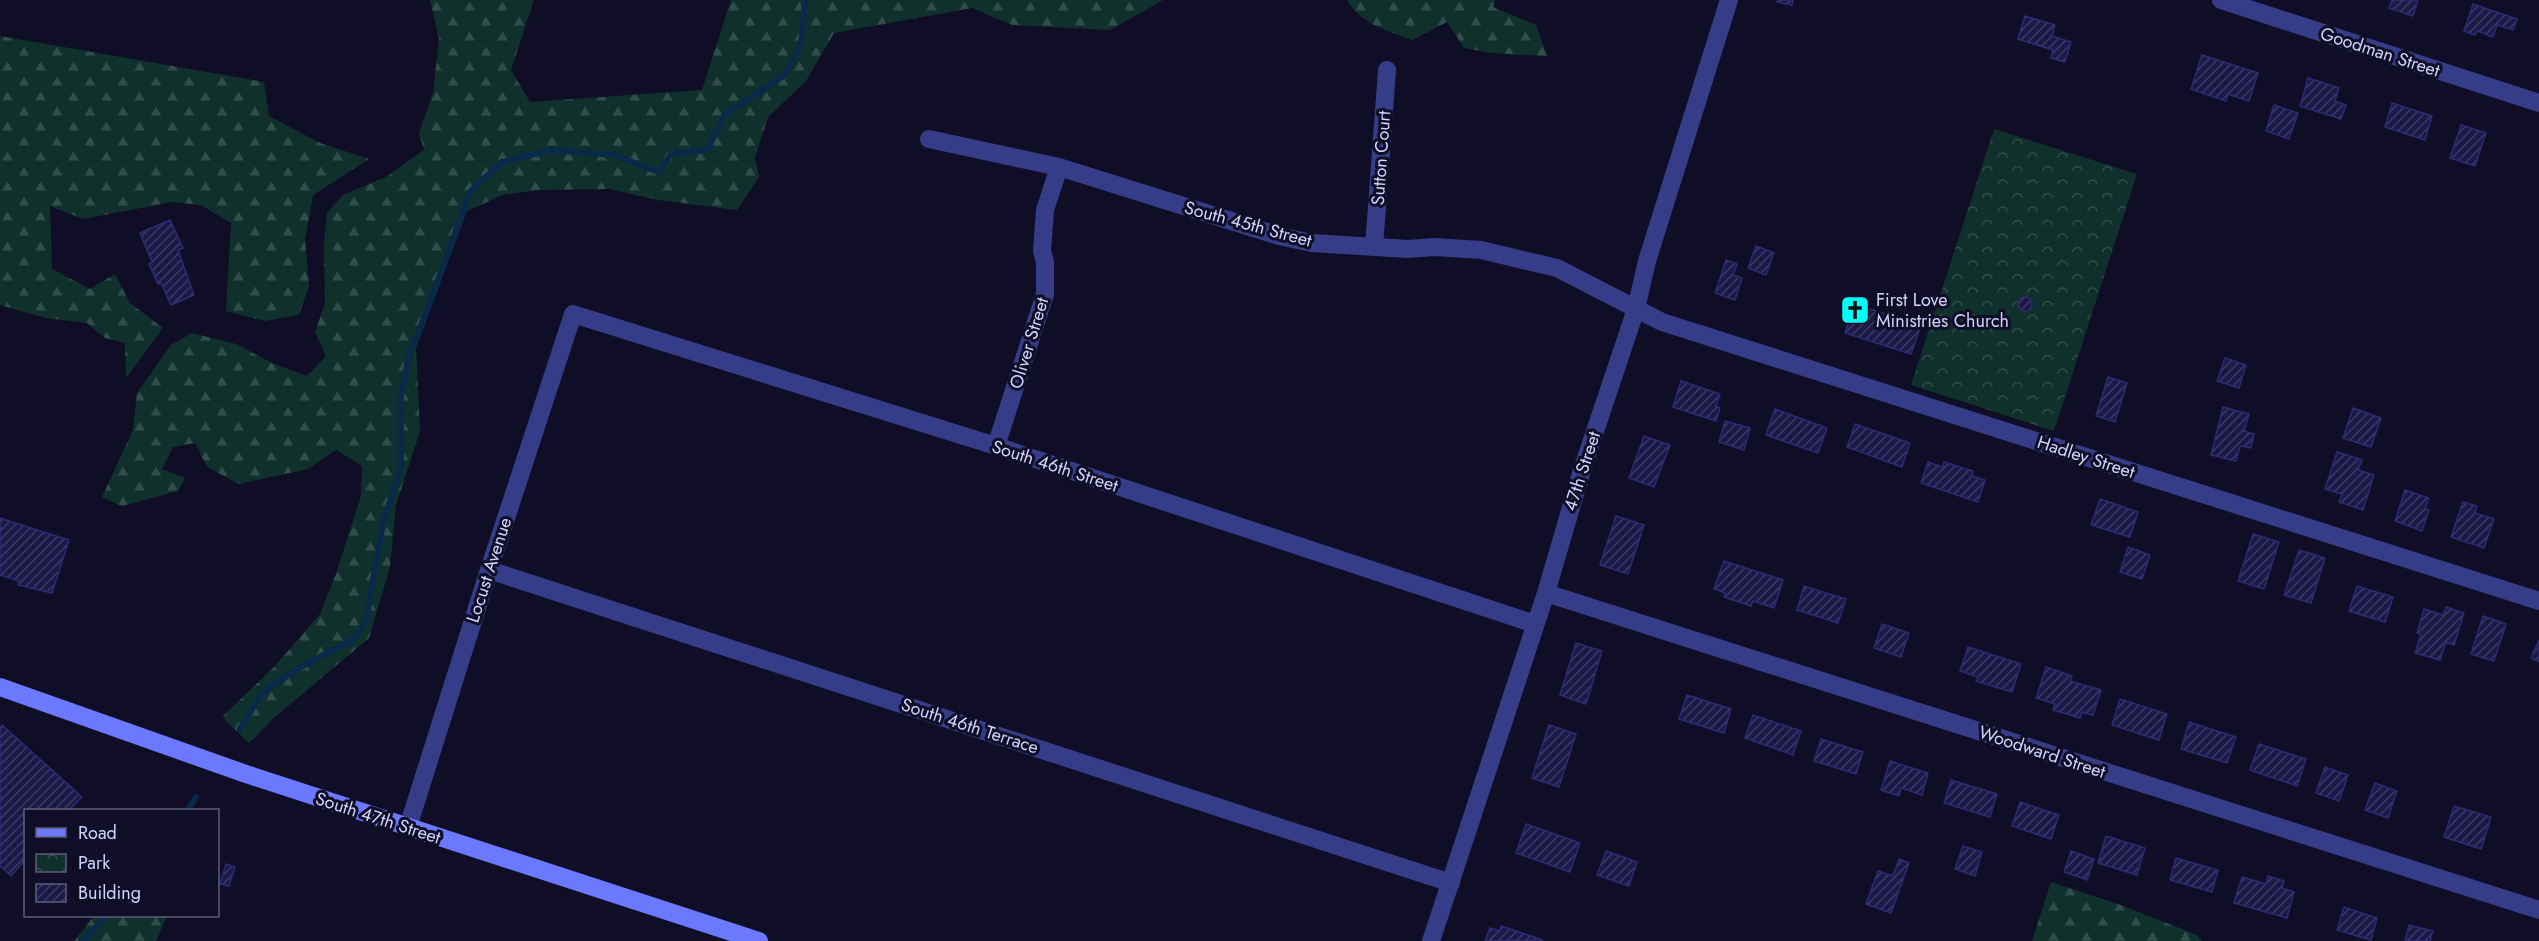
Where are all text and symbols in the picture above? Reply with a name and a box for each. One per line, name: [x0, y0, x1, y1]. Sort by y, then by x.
street label: Goodman Street: [2317, 20, 2444, 84]
street label: Sutton Court: [1365, 109, 1397, 206]
street label: South 45th Street: [1181, 194, 1315, 254]
place label: First Love Ministries Church: [1876, 287, 2009, 334]
street label: Oliver Street: [1003, 293, 1055, 392]
church icon: First Love Ministries Church: [1839, 294, 1871, 326]
street label: 47th Street: [1557, 427, 1607, 514]
street label: Hadley Street: [2034, 429, 2139, 485]
street label: South 46th Street: [989, 433, 1122, 499]
street label: Locust Avenue: [460, 514, 518, 626]
street label: South 46th Terrace: [898, 692, 1042, 760]
street label: Woodward Street: [1975, 719, 2109, 785]
street label: South 47th Street: [312, 785, 445, 851]
legend: [24, 809, 219, 917]
text: Road: [78, 820, 117, 846]
text: Park: [78, 850, 110, 876]
text: Building: [78, 880, 141, 906]

